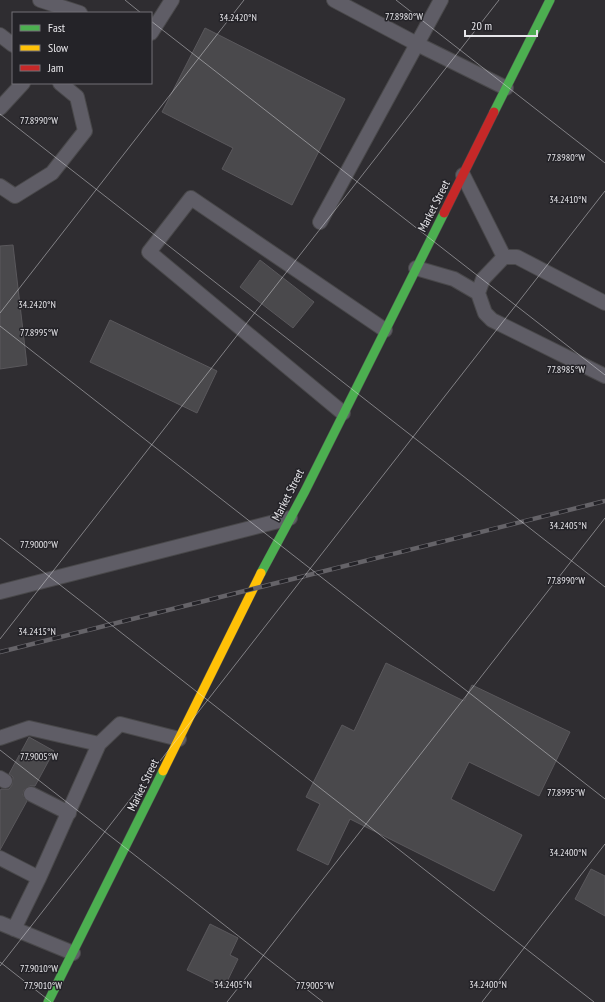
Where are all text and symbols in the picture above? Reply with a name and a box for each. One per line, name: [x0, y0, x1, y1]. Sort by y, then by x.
text: 77.8980°W: [385, 10, 423, 23]
text: 34.2420°N: [219, 11, 257, 24]
legend: [12, 12, 152, 84]
scale bar: [465, 12, 537, 38]
text: 20 m: [471, 18, 492, 33]
text: Fast: [48, 20, 66, 35]
text: Slow: [48, 40, 69, 55]
text: Jam: [47, 60, 64, 75]
text: 77.8990°W: [20, 114, 58, 127]
text: 77.8980°W: [547, 151, 585, 164]
street label: Market Street: [414, 177, 453, 234]
text: 34.2410°N: [549, 193, 587, 206]
text: 34.2420°N: [18, 298, 56, 311]
text: 77.8995°W: [20, 326, 58, 339]
text: 77.8985°W: [547, 363, 585, 376]
street label: Market Street: [268, 466, 307, 523]
text: 34.2405°N: [549, 519, 587, 532]
text: 77.9000°W: [20, 538, 58, 551]
text: 77.8990°W: [547, 574, 585, 587]
text: 34.2415°N: [18, 625, 56, 638]
text: 77.9005°W: [20, 750, 58, 763]
street label: Market Street: [124, 756, 162, 813]
text: 77.8995°W: [547, 786, 585, 799]
text: 34.2400°N: [549, 846, 587, 859]
text: 77.9010°W: [20, 962, 58, 975]
text: 34.2405°N: [214, 978, 252, 991]
text: 34.2400°N: [469, 978, 507, 991]
text: 77.9010°W: [24, 979, 62, 992]
text: 77.9005°W: [296, 979, 334, 992]

